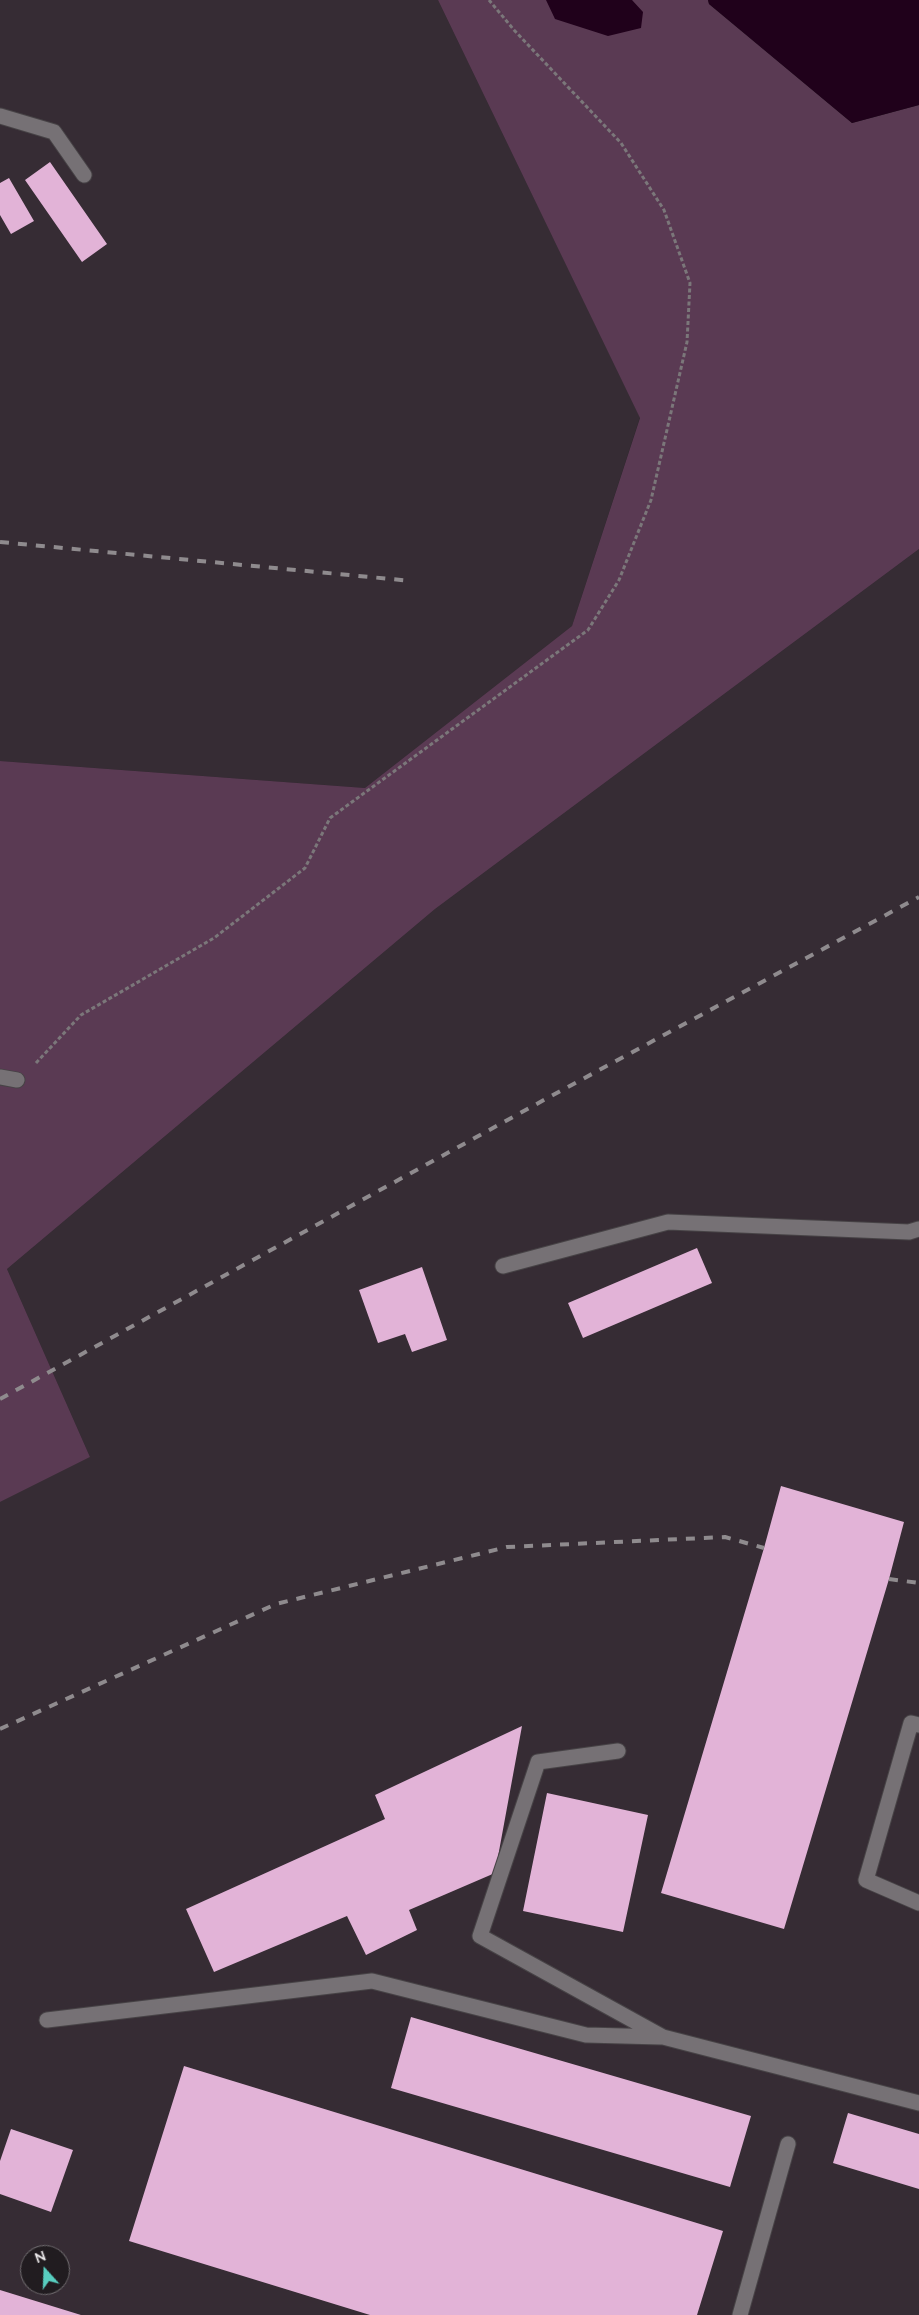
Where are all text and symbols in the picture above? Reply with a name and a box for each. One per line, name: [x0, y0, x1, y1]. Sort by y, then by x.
north arrow: [20, 2245, 70, 2295]
text: N: [32, 2247, 48, 2267]

